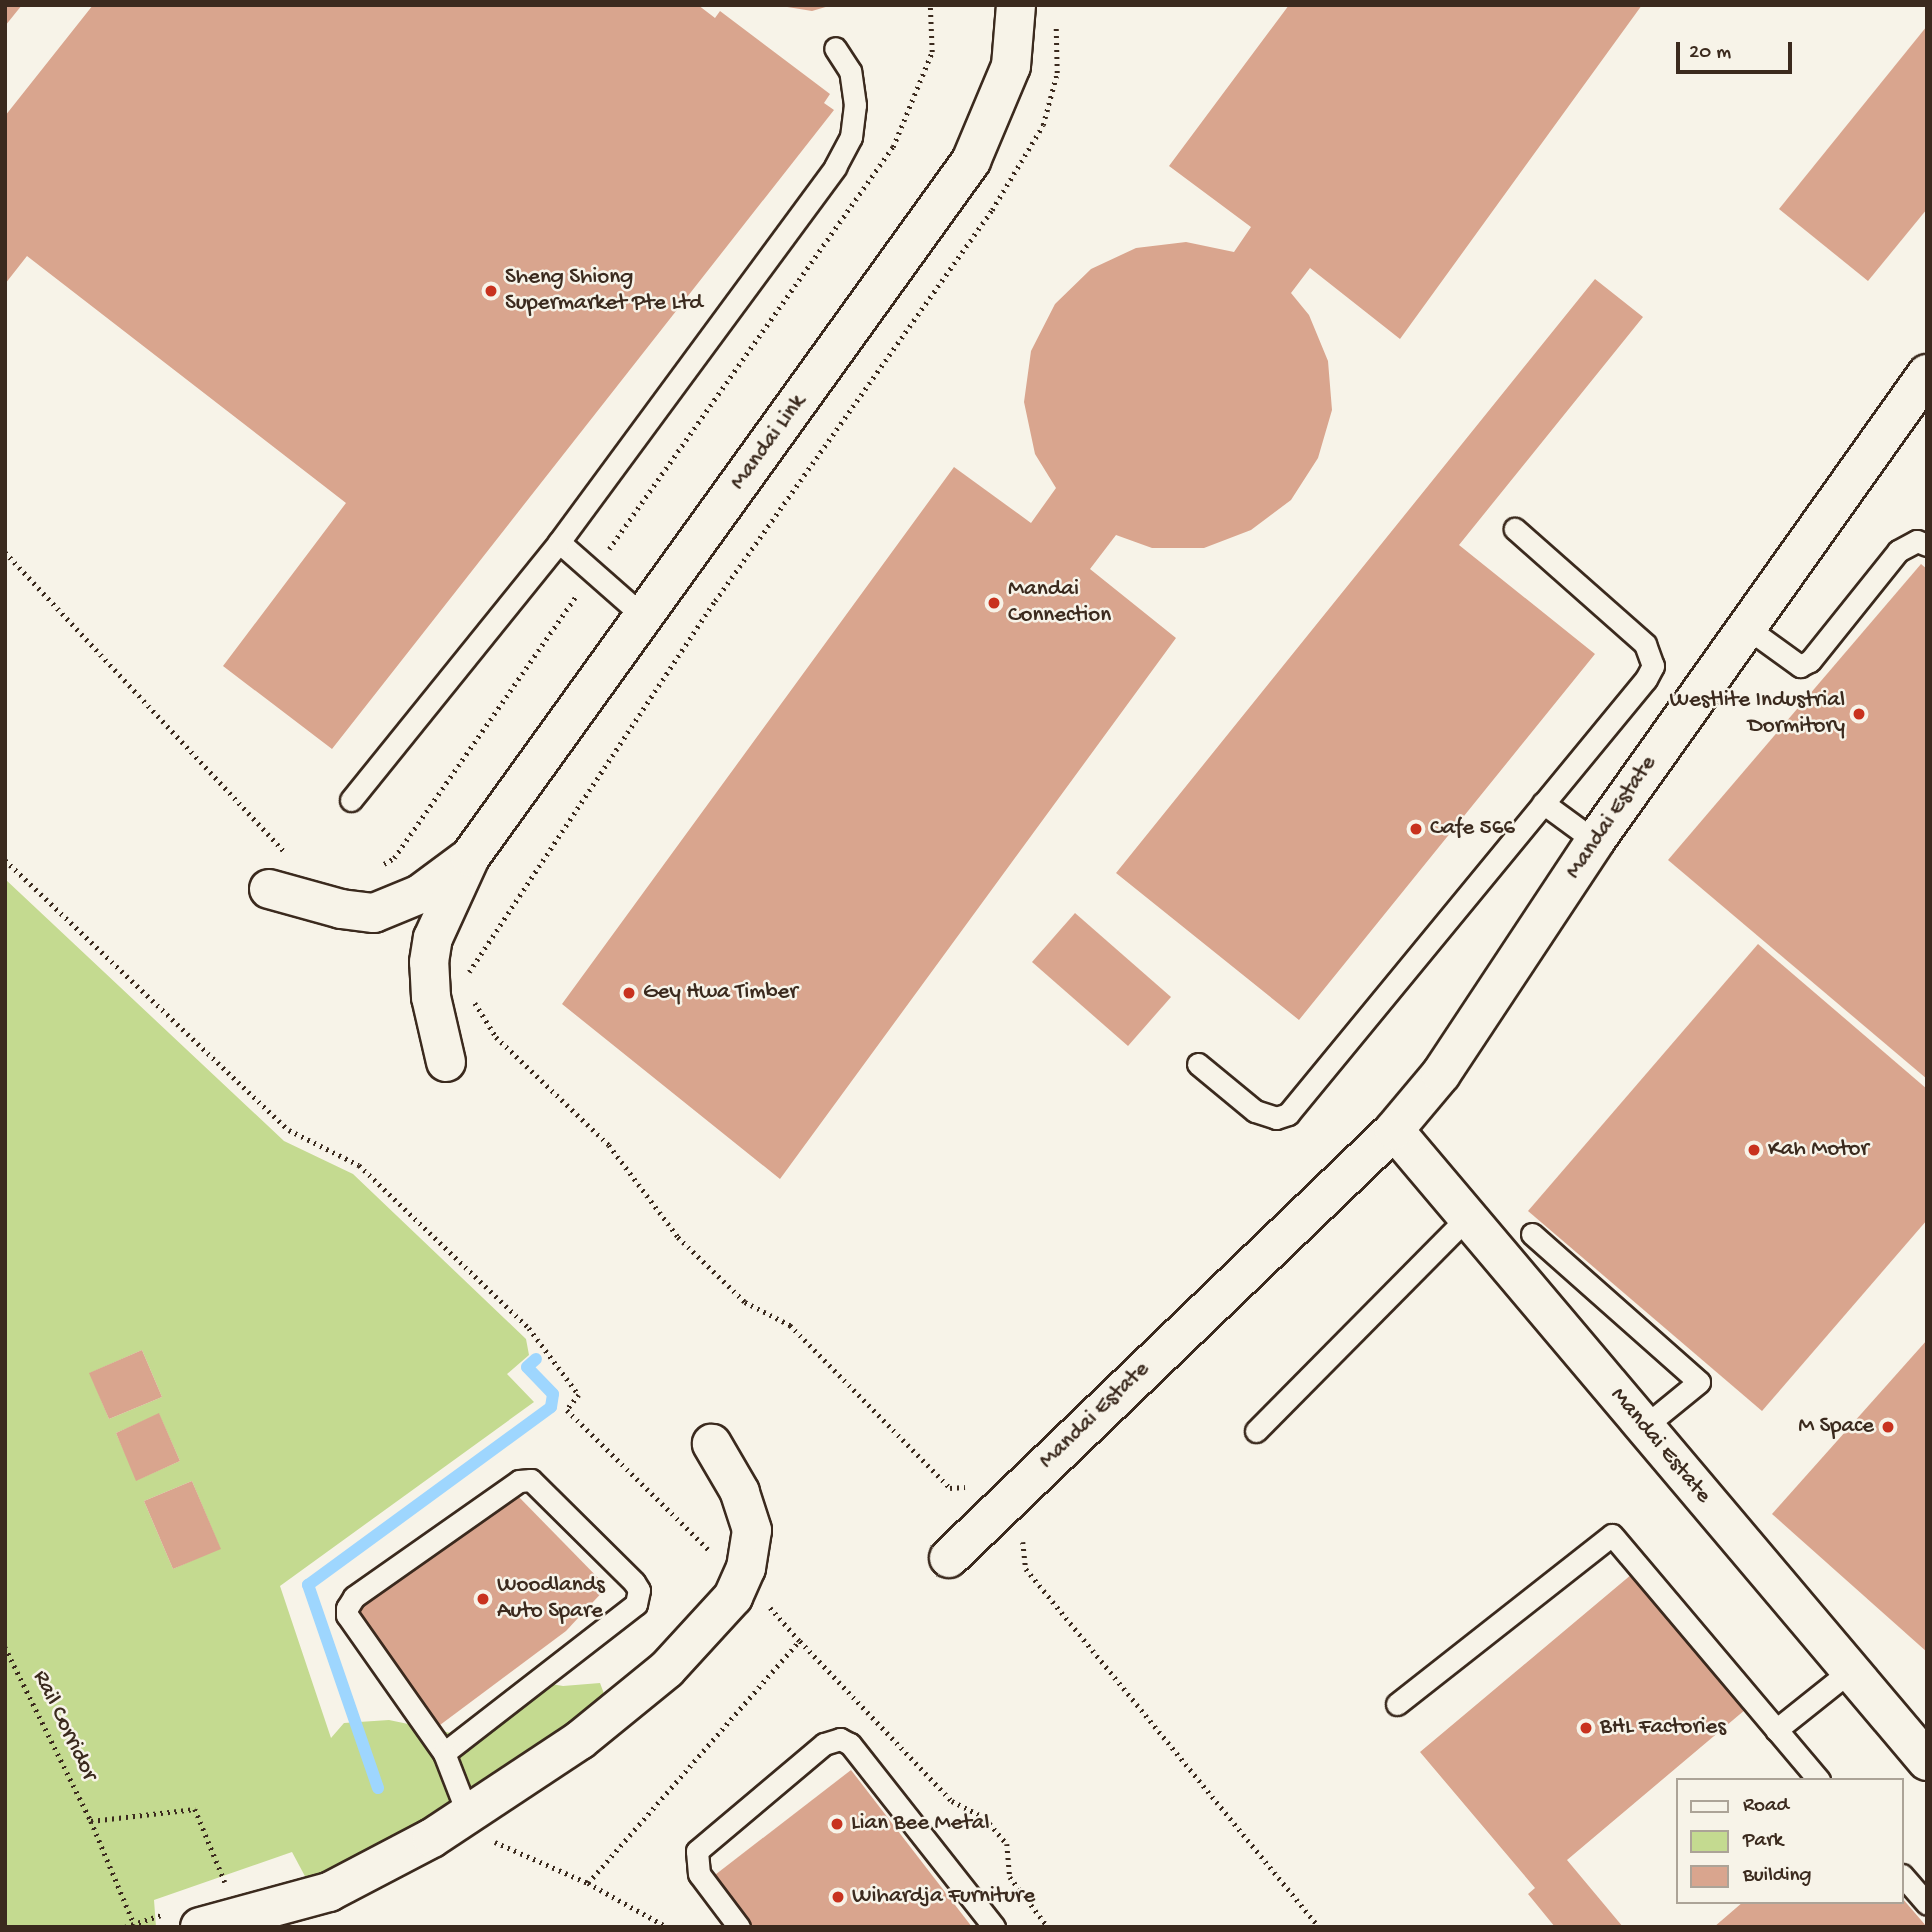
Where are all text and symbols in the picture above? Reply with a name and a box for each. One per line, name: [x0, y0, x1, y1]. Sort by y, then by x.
scale bar: [1680, 28, 1796, 72]
text: 20 m: [1689, 41, 1731, 66]
place label: Sheng Shiong Supermarket Pte Ltd: [505, 264, 703, 318]
marker: Sheng Shiong Supermarket Pte Ltd: [483, 283, 499, 299]
street label: Mandai Link: [725, 390, 813, 496]
place label: Mandai Connection: [1008, 576, 1111, 630]
marker: Mandai Connection: [986, 595, 1002, 611]
place label: Westlite Industrial Dormitory: [1669, 687, 1845, 741]
marker: Westlite Industrial Dormitory: [1851, 706, 1867, 722]
street label: Mandai Estate: [1561, 751, 1663, 885]
place label: Cafe 566: [1430, 815, 1515, 843]
marker: Cafe 566: [1408, 821, 1424, 837]
place label: Gey Hwa Timber: [643, 979, 798, 1007]
marker: Gey Hwa Timber: [621, 985, 637, 1001]
place label: Kah Motor: [1768, 1136, 1869, 1164]
marker: Kah Motor: [1746, 1142, 1762, 1158]
street label: Mandai Estate: [1034, 1357, 1156, 1475]
street label: Mandai Estate: [1604, 1383, 1716, 1509]
place label: M Space: [1798, 1413, 1874, 1441]
marker: M Space: [1880, 1419, 1896, 1435]
place label: Woodlands Auto Spare: [497, 1572, 605, 1626]
marker: Woodlands Auto Spare: [475, 1591, 491, 1607]
street label: Rail Corridor: [25, 1666, 103, 1786]
place label: BHL Factories: [1600, 1714, 1726, 1742]
marker: BHL Factories: [1578, 1720, 1594, 1736]
legend: [1676, 1778, 1904, 1904]
text: Road: [1743, 1794, 1789, 1819]
place label: Lian Bee Metal: [851, 1810, 990, 1838]
marker: Lian Bee Metal: [829, 1816, 845, 1832]
text: Park: [1743, 1829, 1783, 1854]
text: Building: [1743, 1864, 1812, 1889]
place label: Wihardja Furniture: [852, 1883, 1035, 1911]
marker: Wihardja Furniture: [830, 1889, 846, 1905]

